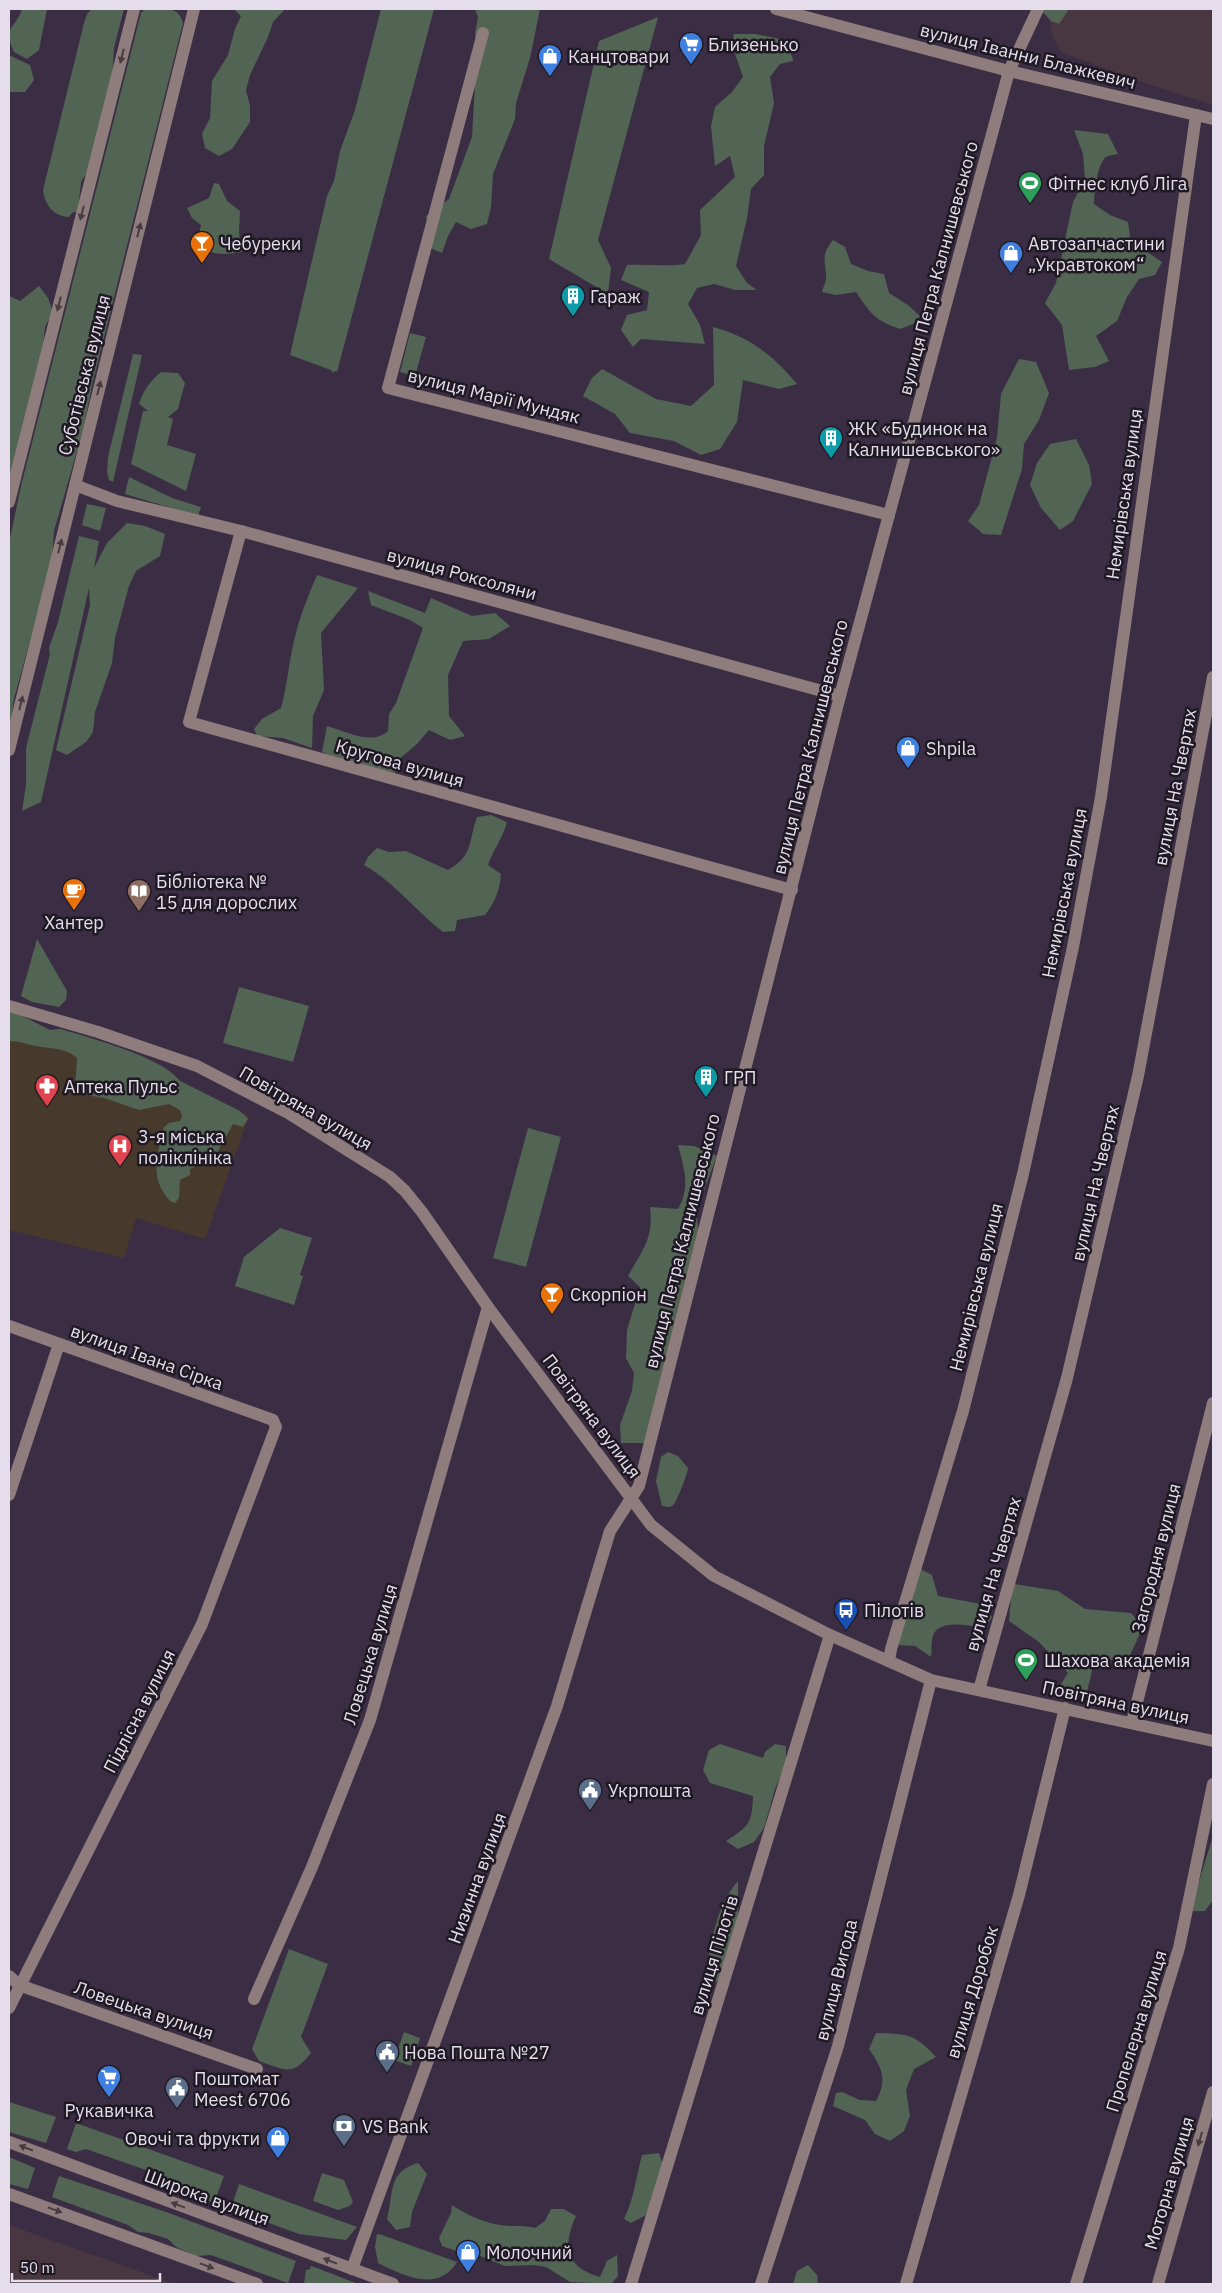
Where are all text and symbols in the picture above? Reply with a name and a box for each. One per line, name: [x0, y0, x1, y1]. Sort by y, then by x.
street label: вулиця Іванни Блажкевич: [918, 18, 1138, 94]
supermarket icon: Близенько: [678, 31, 704, 65]
place label: Близенько: [708, 33, 799, 56]
shop icon: Канцтовари: [537, 43, 563, 77]
place label: Канцтовари: [568, 45, 669, 68]
one-way arrow: [118, 48, 126, 64]
street label: вулиця Петра Калнишевського: [893, 139, 983, 397]
sports icon: Фітнес клуб Ліга: [1017, 170, 1043, 204]
place label: Фітнес клуб Ліга: [1048, 172, 1188, 195]
one-way arrow: [78, 206, 86, 221]
one-way arrow: [135, 223, 143, 238]
bar icon: Чебуреки: [189, 230, 215, 264]
place label: Чебуреки: [220, 232, 301, 255]
place label: Автозапчастини „Укравтоком“: [1028, 232, 1165, 276]
shop icon: Автозапчастини „Укравтоком“: [998, 240, 1024, 274]
building icon: Гараж: [560, 283, 586, 317]
place label: Гараж: [590, 285, 641, 308]
street label: Суботівська вулиця: [53, 292, 115, 458]
one-way arrow: [54, 297, 62, 312]
street label: вулиця Марії Мундяк: [405, 363, 583, 429]
one-way arrow: [95, 380, 103, 395]
street label: Немирівська вулиця: [1101, 407, 1147, 581]
place label: ЖК «Будинок на Калнишевського»: [848, 417, 1000, 461]
building icon: ЖК «Будинок на Калнишевського»: [818, 425, 844, 459]
one-way arrow: [56, 538, 64, 553]
street label: вулиця Роксоляни: [385, 543, 539, 605]
street label: вулиця Петра Калнишевського: [767, 617, 853, 877]
one-way arrow: [17, 696, 25, 711]
street label: вулиця На Чвертях: [1148, 707, 1202, 867]
street label: Кругова вулиця: [333, 734, 467, 792]
shop icon: Shpila: [895, 735, 921, 769]
place label: Shpila: [926, 737, 977, 760]
street label: Немирівська вулиця: [1036, 806, 1092, 980]
place label: Бібліотека № 15 для дорослих: [156, 870, 297, 914]
cafe icon: Хантер: [61, 877, 87, 911]
library icon: Бібліотека № 15 для дорослих: [126, 878, 152, 912]
place label: Хантер: [44, 911, 104, 934]
street label: Повітряна вулиця: [235, 1061, 377, 1155]
building icon: ГРП: [693, 1064, 719, 1098]
place label: ГРП: [724, 1066, 756, 1089]
pharmacy icon: Аптека Пульс: [34, 1073, 60, 1107]
place label: Аптека Пульс: [64, 1075, 177, 1098]
street label: вулиця На Чвертях: [1066, 1103, 1124, 1263]
street label: вулиця Петра Калнишевського: [639, 1111, 725, 1371]
place label: 3-я міська поліклініка: [138, 1125, 232, 1169]
hospital icon: 3-я міська поліклініка: [107, 1133, 133, 1167]
street label: Немирівська вулиця: [944, 1201, 1008, 1373]
bar icon: Скорпіон: [539, 1281, 565, 1315]
place label: Скорпіон: [570, 1283, 647, 1306]
street label: вулиця Івана Сірка: [68, 1319, 227, 1395]
street label: Повітряна вулиця: [538, 1349, 646, 1483]
street label: Загородня вулиця: [1126, 1481, 1186, 1635]
street label: вулиця На Чвертях: [960, 1494, 1026, 1654]
street label: Ловецька вулиця: [338, 1581, 402, 1727]
bus stop icon: Пілотів: [833, 1597, 859, 1631]
place label: Пілотів: [864, 1599, 924, 1622]
street label: Підлісна вулиця: [98, 1645, 180, 1777]
sports icon: Шахова академія: [1013, 1647, 1039, 1681]
place label: Шахова академія: [1044, 1649, 1190, 1672]
street label: Повітряна вулиця: [1040, 1675, 1192, 1729]
public building icon: Укрпошта: [577, 1777, 603, 1811]
place label: Укрпошта: [608, 1779, 691, 1802]
street label: Низинна вулиця: [443, 1809, 511, 1947]
street label: вулиця Пілотів: [685, 1892, 743, 2018]
street label: вулиця Вигода: [810, 1917, 862, 2043]
street label: вулиця Доробок: [941, 1923, 1003, 2061]
street label: Пропелерна вулиця: [1100, 1947, 1172, 2115]
street label: Ловецька вулиця: [71, 1975, 217, 2045]
public building icon: Нова Пошта №27: [374, 2039, 400, 2073]
place label: Нова Пошта №27: [404, 2041, 550, 2064]
supermarket icon: Рукавичка: [96, 2064, 122, 2098]
place label: Поштомат Meest 6706: [194, 2067, 291, 2111]
public building icon: Поштомат Meest 6706: [164, 2075, 190, 2109]
place label: Рукавичка: [64, 2099, 154, 2122]
bank icon: VS Bank: [331, 2113, 357, 2147]
street label: Моторна вулиця: [1139, 2114, 1199, 2252]
place label: VS Bank: [362, 2115, 429, 2138]
shop icon: Овочі та фрукти: [265, 2125, 291, 2159]
place label: Овочі та фрукти: [125, 2127, 260, 2150]
one-way arrow: [1195, 2131, 1203, 2146]
one-way arrow: [18, 2144, 33, 2151]
street label: Широка вулиця: [141, 2164, 273, 2230]
one-way arrow: [170, 2201, 185, 2209]
one-way arrow: [47, 2207, 62, 2214]
shop icon: Молочний: [455, 2239, 481, 2273]
place label: Молочний: [486, 2241, 572, 2264]
scale bar: [12, 2250, 160, 2282]
one-way arrow: [323, 2257, 338, 2264]
text: 50 m: [20, 2258, 55, 2277]
one-way arrow: [200, 2262, 215, 2270]

